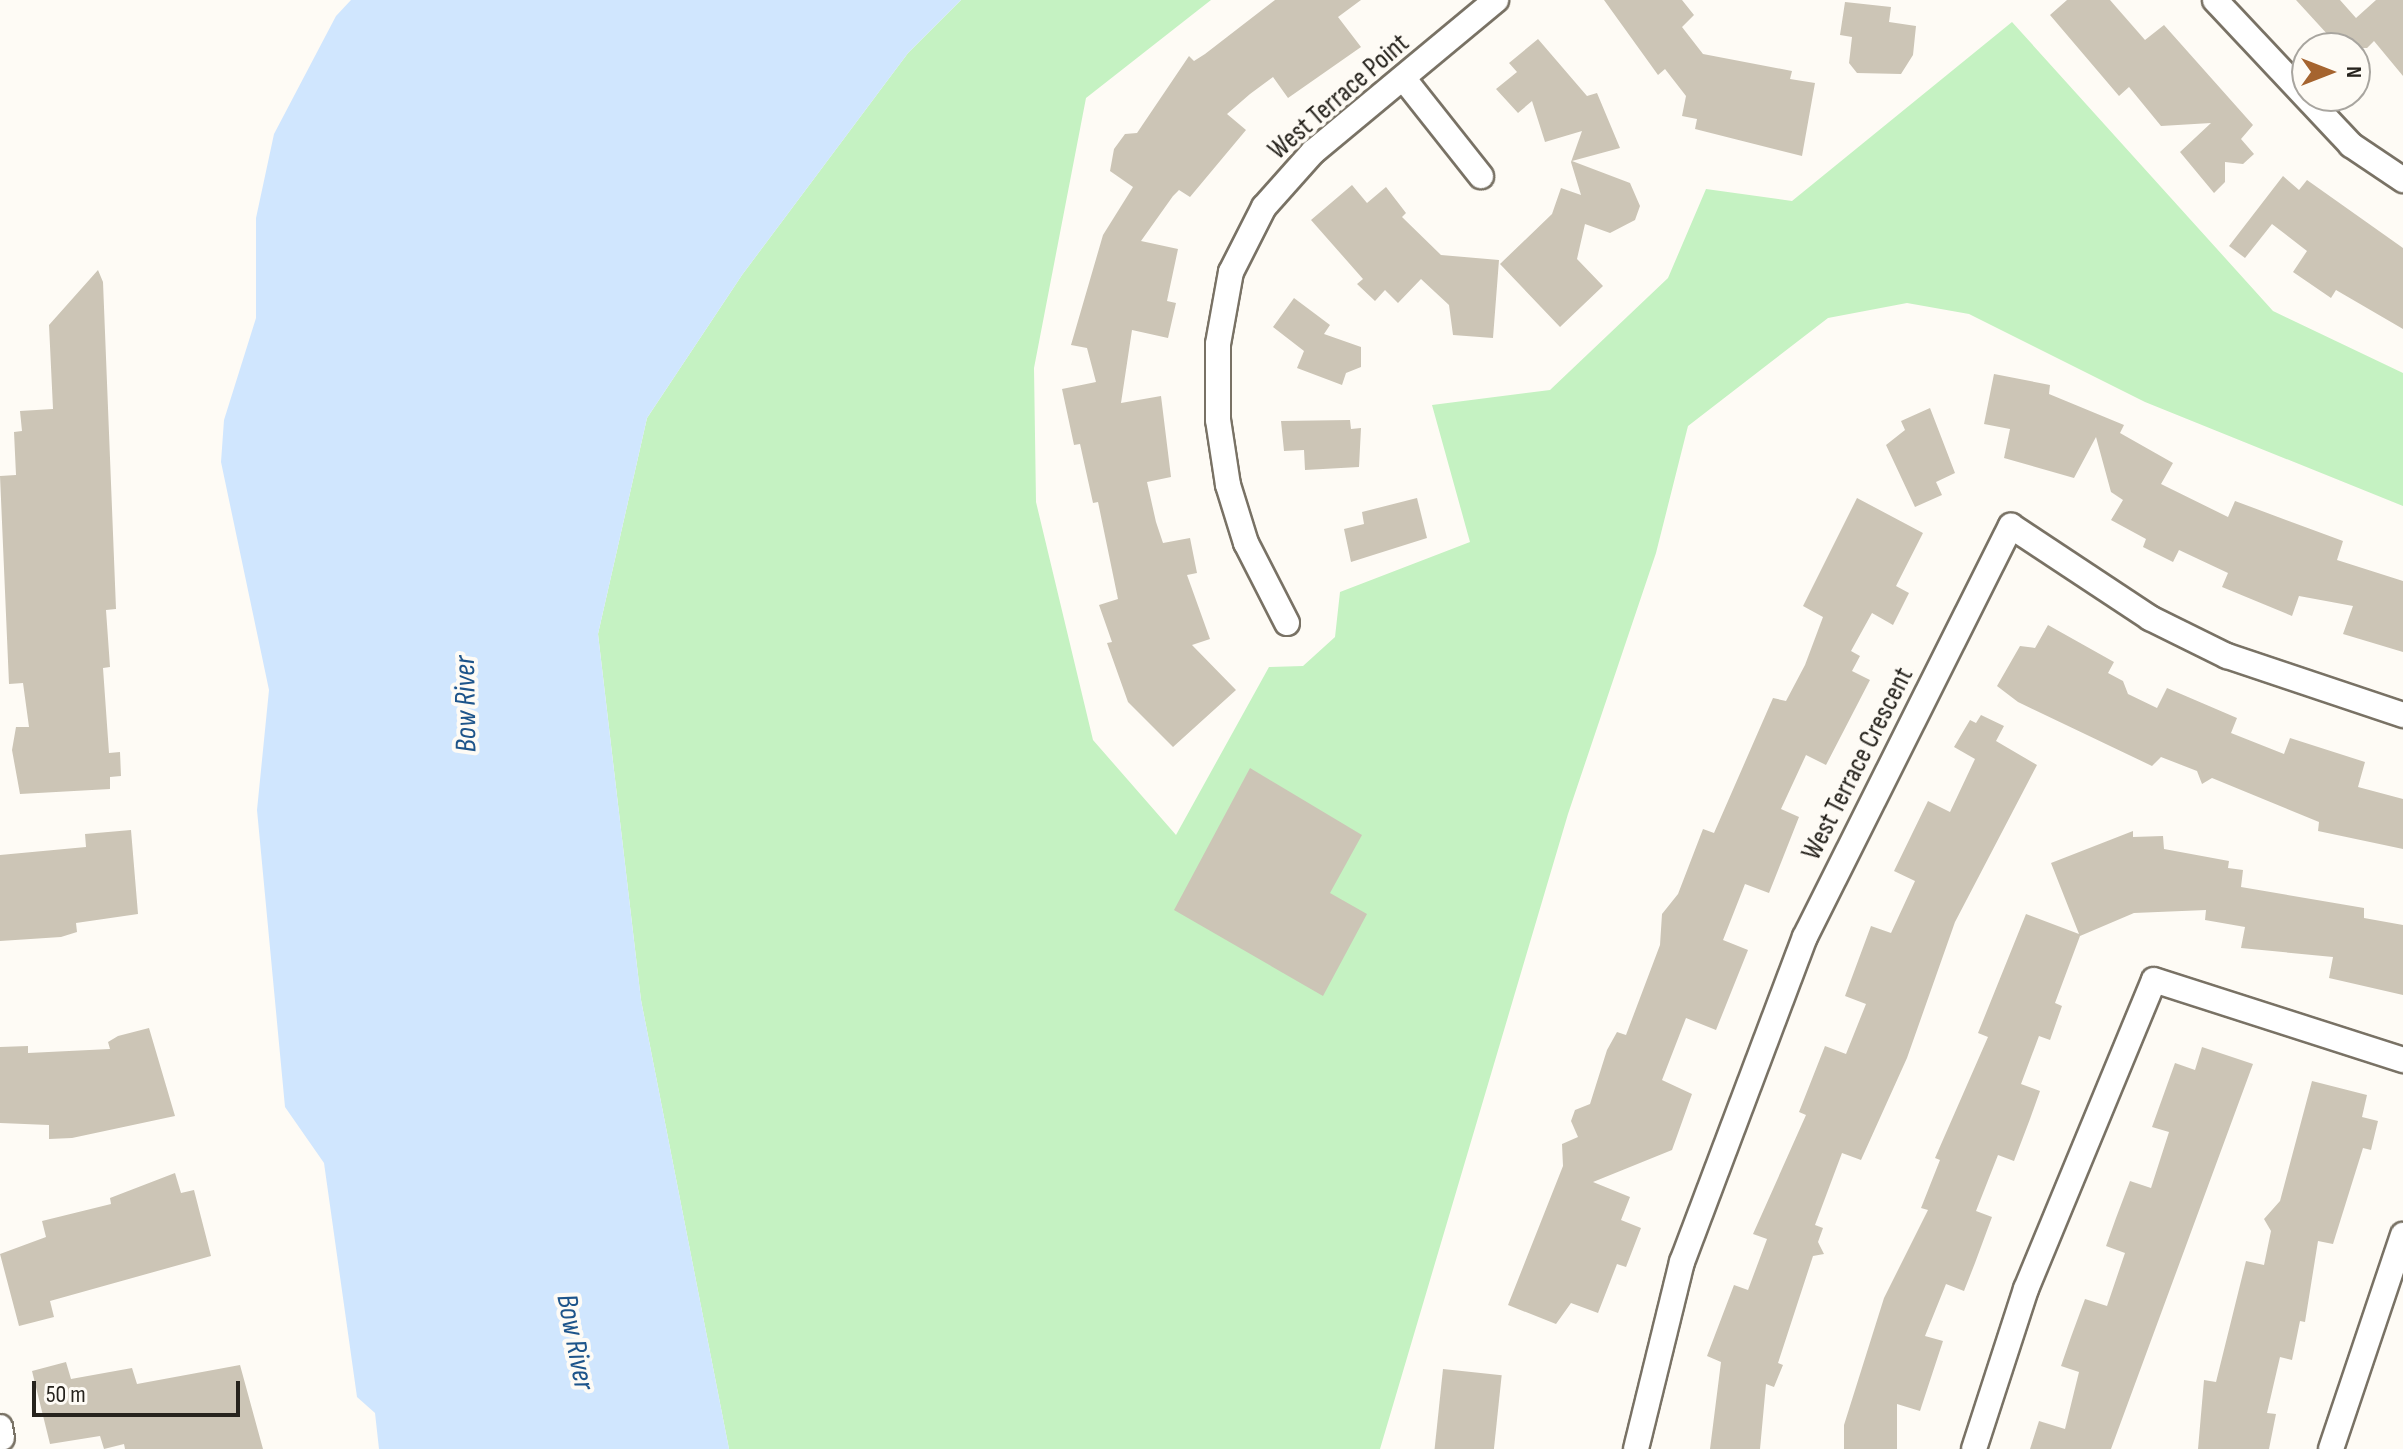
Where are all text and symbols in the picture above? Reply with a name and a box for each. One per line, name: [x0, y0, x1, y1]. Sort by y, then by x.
street label: West Terrace Point: [1262, 27, 1416, 167]
north arrow: [2291, 32, 2371, 112]
text: N: [2340, 66, 2367, 78]
water label: Bow River: [447, 655, 485, 753]
street label: West Terrace Crescent: [1795, 662, 1921, 866]
water label: Bow River: [548, 1291, 602, 1393]
scale bar: [36, 1365, 244, 1415]
text: 50 m: [46, 1380, 86, 1409]

